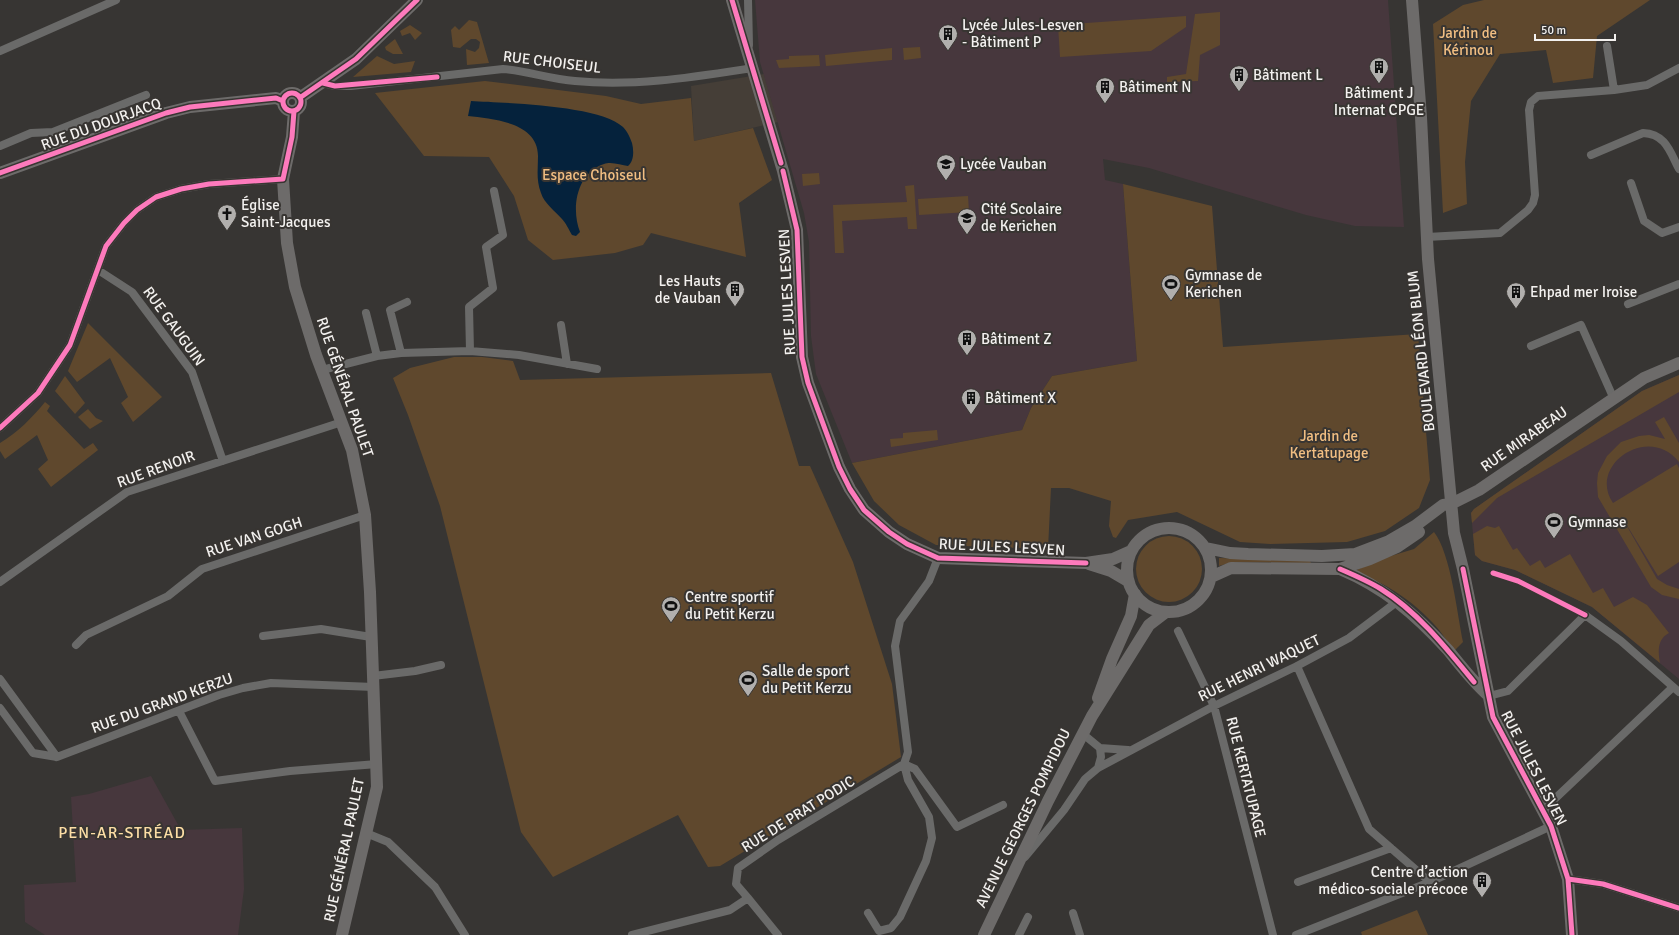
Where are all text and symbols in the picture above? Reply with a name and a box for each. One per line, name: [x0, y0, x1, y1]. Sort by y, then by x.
place label: Lycée Jules-Lesven - Bâtiment P: [962, 16, 1084, 51]
scale bar: [1535, 16, 1615, 42]
building icon: Lycée Jules-Lesven - Bâtiment P: [937, 23, 959, 51]
text: 50 m: [1541, 23, 1566, 38]
park label: Jardin de Kérinou: [1439, 24, 1497, 59]
street label: RUE CHOISEUL: [502, 47, 602, 77]
building icon: Bâtiment J Internat CPGE: [1368, 56, 1390, 84]
building icon: Bâtiment L: [1228, 64, 1250, 92]
place label: Bâtiment L: [1253, 66, 1323, 84]
building icon: Bâtiment N: [1094, 76, 1116, 104]
place label: Bâtiment N: [1119, 78, 1191, 96]
place label: Bâtiment J Internat CPGE: [1334, 84, 1424, 119]
street label: RUE DU DOURJACQ: [39, 94, 164, 154]
school or university icon: Lycée Vauban: [935, 153, 957, 181]
place label: Lycée Vauban: [960, 155, 1047, 173]
park label: Espace Choiseul: [542, 166, 646, 184]
place label: Église Saint-Jacques: [241, 195, 331, 231]
place label: Cité Scolaire de Kerichen: [981, 200, 1062, 235]
church icon: Église Saint-Jacques: [216, 203, 238, 231]
school or university icon: Cité Scolaire de Kerichen: [956, 207, 978, 235]
street label: RUE JULES LESVEN: [775, 228, 799, 356]
place label: Gymnase de Kerichen: [1185, 266, 1262, 301]
street label: BOULEVARD LÉON BLUM: [1403, 269, 1438, 433]
place label: Les Hauts de Vauban: [655, 272, 721, 307]
sports icon: Gymnase de Kerichen: [1160, 273, 1182, 301]
building icon: Les Hauts de Vauban: [724, 279, 746, 307]
building icon: Ehpad mer Iroise: [1505, 281, 1527, 309]
street label: RUE GAUGUIN: [139, 283, 209, 369]
place label: Ehpad mer Iroise: [1530, 283, 1637, 301]
street label: RUE GÉNÉRAL PAULET: [313, 314, 379, 460]
building icon: Bâtiment Z: [956, 328, 978, 356]
place label: Bâtiment Z: [981, 330, 1052, 348]
building icon: Bâtiment X: [960, 387, 982, 415]
place label: Bâtiment X: [985, 389, 1056, 407]
street label: RUE MIRABEAU: [1477, 402, 1571, 476]
park label: Jardin de Kertatupage: [1289, 427, 1369, 462]
street label: RUE RENOIR: [115, 447, 197, 491]
sports icon: Gymnase: [1543, 511, 1565, 539]
street label: RUE VAN GOGH: [203, 513, 305, 561]
place label: Gymnase: [1568, 513, 1626, 531]
street label: RUE JULES LESVEN: [938, 535, 1066, 559]
place label: Centre sportif du Petit Kerzu: [685, 588, 775, 623]
sports icon: Centre sportif du Petit Kerzu: [660, 595, 682, 623]
street label: RUE HENRI WAQUET: [1195, 630, 1323, 705]
place label: Salle de sport du Petit Kerzu: [762, 662, 852, 697]
street label: RUE DU GRAND KERZU: [89, 669, 235, 737]
sports icon: Salle de sport du Petit Kerzu: [737, 669, 759, 697]
street label: RUE JULES LESVEN: [1497, 708, 1571, 828]
street label: RUE KERTATUPAGE: [1222, 715, 1270, 839]
street label: AVENUE GEORGES POMPIDOU: [972, 726, 1074, 910]
street label: RUE DE PRAT PODIC: [738, 772, 858, 856]
street label: RUE GÉNÉRAL PAULET: [319, 776, 368, 924]
district label: PEN-AR-STRÉAD: [58, 823, 186, 843]
place label: Centre d’action médico-sociale précoce: [1318, 863, 1468, 898]
building icon: Centre d’action médico-sociale précoce: [1471, 870, 1493, 898]

